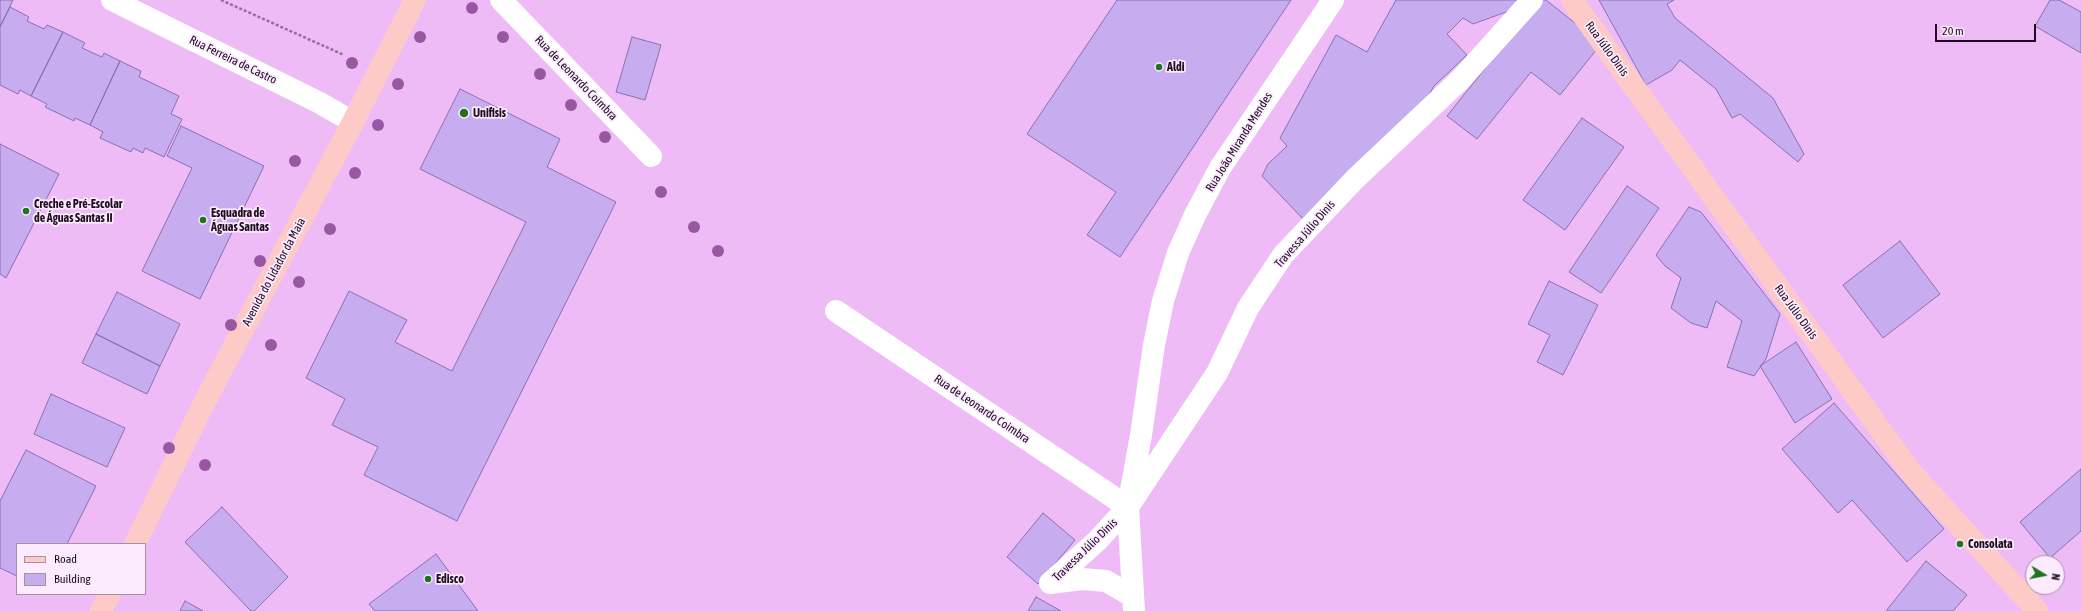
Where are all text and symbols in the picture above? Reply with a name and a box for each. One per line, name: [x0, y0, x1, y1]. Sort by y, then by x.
scale bar: [1937, 16, 2038, 42]
street label: Rua Júlio Dinis: [1582, 19, 1632, 79]
text: 20 m: [1942, 24, 1964, 38]
street label: Rua Ferreira de Castro: [187, 33, 279, 87]
street label: Rua de Leonardo Coimbra: [532, 33, 620, 123]
place label: Aldi: [1167, 60, 1184, 74]
marker: Aldi: [1154, 62, 1164, 72]
street label: Rua João Miranda Mendes: [1203, 90, 1275, 194]
place label: Unifisis: [473, 106, 506, 120]
marker: Unifisis: [458, 107, 470, 119]
place label: Creche e Pré-Escolar de Águas Santas II: [34, 197, 122, 225]
street label: Travessa Júlio Dinis: [1272, 197, 1338, 271]
marker: Creche e Pré-Escolar de Águas Santas II: [21, 206, 31, 216]
place label: Esquadra de Águas Santas: [211, 206, 269, 234]
marker: Esquadra de Águas Santas: [198, 215, 208, 225]
street label: Avenida do Lidador da Maia: [239, 215, 309, 329]
street label: Rua Júlio Dinis: [1771, 282, 1821, 342]
street label: Rua de Leonardo Coimbra: [931, 372, 1033, 446]
street label: Travessa Júlio Dinis: [1050, 515, 1120, 585]
place label: Consolata: [1968, 537, 2013, 551]
marker: Consolata: [1955, 539, 1965, 549]
legend: [16, 543, 146, 595]
text: Road: [54, 552, 77, 566]
north arrow: [2025, 555, 2065, 595]
text: Building: [54, 572, 91, 586]
place label: Edisco: [436, 572, 464, 586]
text: N: [2049, 573, 2062, 581]
marker: Edisco: [423, 574, 433, 584]

